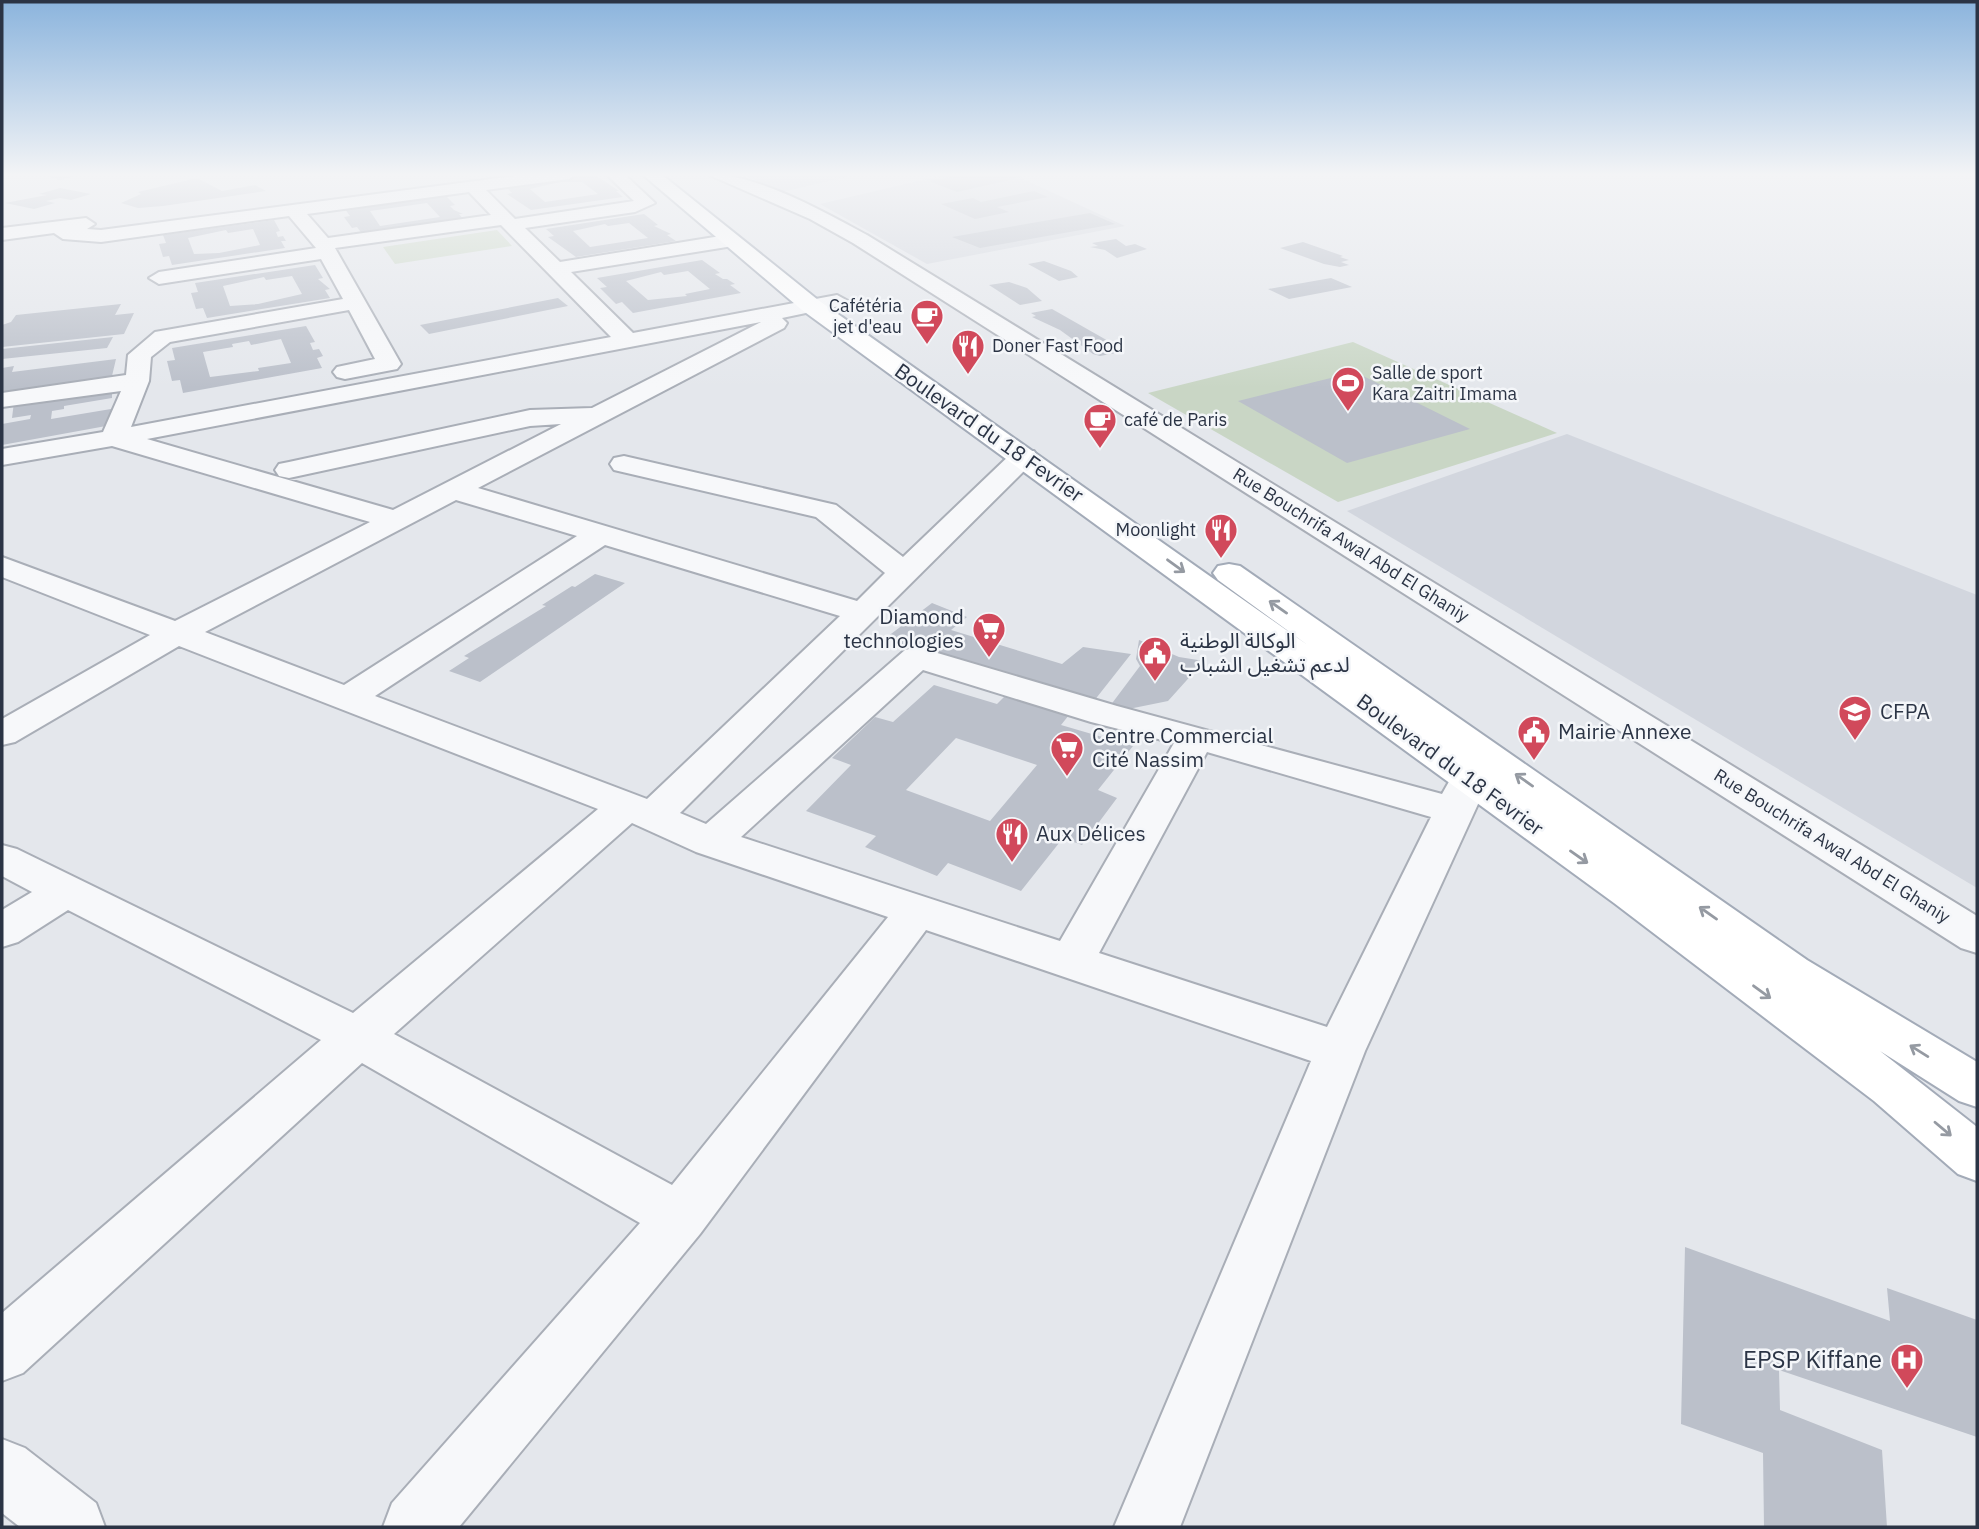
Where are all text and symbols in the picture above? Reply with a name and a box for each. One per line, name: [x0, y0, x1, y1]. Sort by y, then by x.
place label: Cafétéria jet d'eau: [829, 294, 902, 338]
cafe icon: Cafétéria jet d'eau: [908, 297, 946, 346]
restaurant icon: Doner Fast Food: [949, 327, 987, 376]
place label: Doner Fast Food: [992, 334, 1124, 357]
street label: Boulevard du 18 Fevrier: [889, 356, 1090, 508]
place label: Salle de sport Kara Zaitri Imama: [1372, 361, 1518, 405]
sports icon: Salle de sport Kara Zaitri Imama: [1329, 364, 1367, 413]
cafe icon: café de Paris: [1081, 401, 1119, 450]
place label: café de Paris: [1124, 408, 1227, 431]
street label: Rue Bouchrifa Awal Abd El Ghaniy: [1229, 462, 1474, 627]
restaurant icon: Moonlight: [1202, 511, 1240, 560]
place label: Moonlight: [1116, 518, 1196, 541]
one-way arrow: [1166, 559, 1185, 573]
one-way arrow: [1269, 600, 1288, 614]
place label: Diamond technologies: [843, 602, 964, 654]
supermarket icon: Diamond technologies: [970, 610, 1008, 659]
place label: الوكالة الوطنية لدعم تشغيل الشباب: [1180, 626, 1350, 680]
public building icon: الوكالة الوطنية لدعم تشغيل الشباب: [1136, 634, 1174, 683]
street label: Boulevard du 18 Fevrier: [1351, 687, 1550, 842]
school or university icon: CFPA: [1836, 693, 1874, 742]
place label: CFPA: [1880, 697, 1930, 725]
public building icon: Mairie Annexe: [1515, 713, 1553, 762]
place label: Mairie Annexe: [1558, 717, 1691, 745]
place label: Centre Commercial Cité Nassim: [1092, 721, 1274, 773]
supermarket icon: Centre Commercial Cité Nassim: [1048, 729, 1086, 778]
street label: Rue Bouchrifa Awal Abd El Ghaniy: [1710, 763, 1955, 928]
one-way arrow: [1515, 773, 1534, 787]
restaurant icon: Aux Délices: [993, 815, 1031, 864]
place label: Aux Délices: [1036, 819, 1146, 847]
one-way arrow: [1569, 850, 1588, 864]
one-way arrow: [1699, 906, 1718, 920]
one-way arrow: [1752, 984, 1771, 999]
one-way arrow: [1910, 1044, 1930, 1058]
one-way arrow: [1934, 1122, 1952, 1137]
hospital icon: EPSP Kiffane: [1888, 1341, 1926, 1390]
place label: EPSP Kiffane: [1743, 1343, 1882, 1375]

